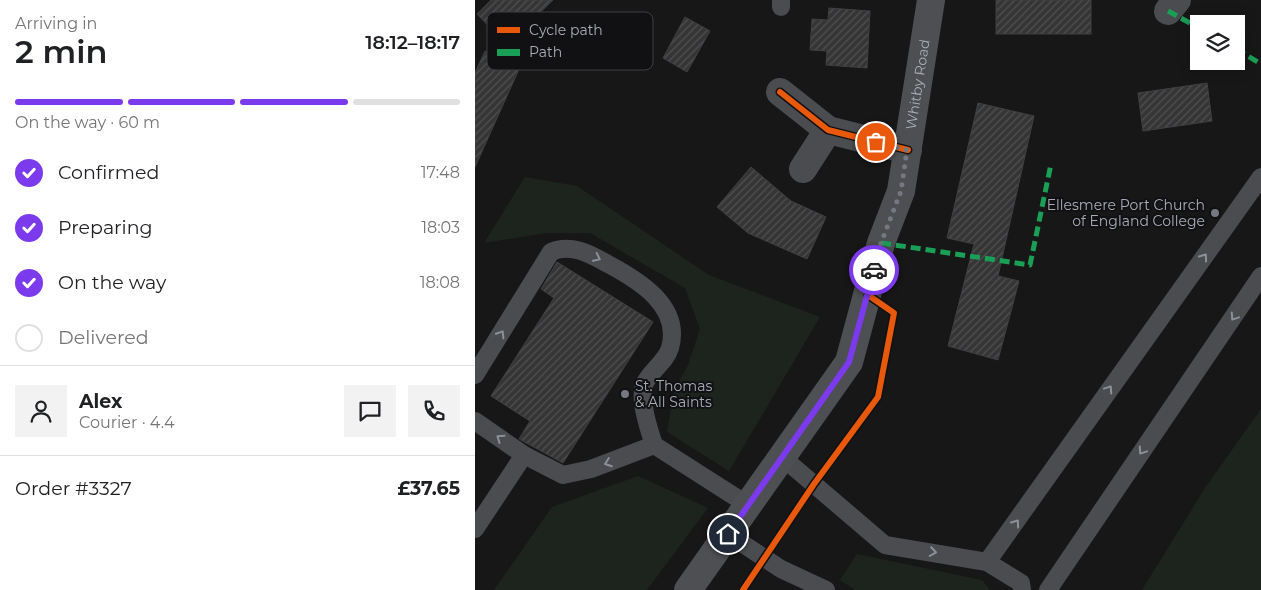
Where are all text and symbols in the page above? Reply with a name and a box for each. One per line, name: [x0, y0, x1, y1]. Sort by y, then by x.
legend: [487, 12, 653, 70]
text: Arriving in: [15, 14, 97, 33]
map controls: [1190, 15, 1245, 70]
button: layers: [1190, 15, 1245, 70]
text: Cycle path: [529, 21, 603, 39]
text: 18:12–18:17: [365, 31, 460, 54]
text: 2 min: [15, 32, 107, 71]
street label: Whitby Road: [902, 38, 934, 131]
text: Path: [529, 43, 562, 61]
text: On the way · 60 m: [15, 113, 160, 132]
pin: [855, 121, 897, 163]
icon: bag: [862, 128, 890, 156]
icon: check: [15, 159, 43, 187]
text: Confirmed: [58, 161, 159, 184]
text: 17:48: [421, 163, 460, 182]
place label: Ellesmere Port Church of England College: [1047, 196, 1205, 230]
marker: Ellesmere Port Church of England College: [1209, 207, 1221, 219]
icon: check: [15, 214, 43, 242]
text: Preparing: [58, 216, 153, 239]
text: 18:03: [421, 218, 460, 237]
courier: [849, 245, 899, 295]
one-way arrow: [592, 252, 601, 262]
one-way arrow: [1198, 253, 1207, 263]
icon: car: [860, 256, 888, 284]
icon: check: [15, 269, 43, 297]
text: On the way: [58, 271, 166, 294]
text: 18:08: [420, 273, 460, 292]
one-way arrow: [1231, 311, 1240, 320]
text: Delivered: [58, 326, 149, 349]
one-way arrow: [494, 330, 504, 339]
place label: St. Thomas & All Saints: [635, 377, 712, 411]
button: person: [15, 385, 67, 437]
button: chat: [344, 385, 396, 437]
button: phone: [408, 385, 460, 437]
one-way arrow: [1103, 385, 1112, 395]
marker: St. Thomas & All Saints: [619, 388, 631, 400]
text: Alex: [79, 390, 122, 413]
text: Courier · 4.4: [79, 413, 175, 432]
one-way arrow: [496, 435, 505, 444]
one-way arrow: [1139, 445, 1148, 455]
one-way arrow: [605, 457, 613, 467]
text: Order #3327: [15, 477, 132, 500]
text: £37.65: [397, 477, 460, 500]
pin: [707, 513, 749, 555]
one-way arrow: [1010, 519, 1019, 528]
icon: home: [714, 520, 742, 548]
one-way arrow: [930, 546, 938, 557]

